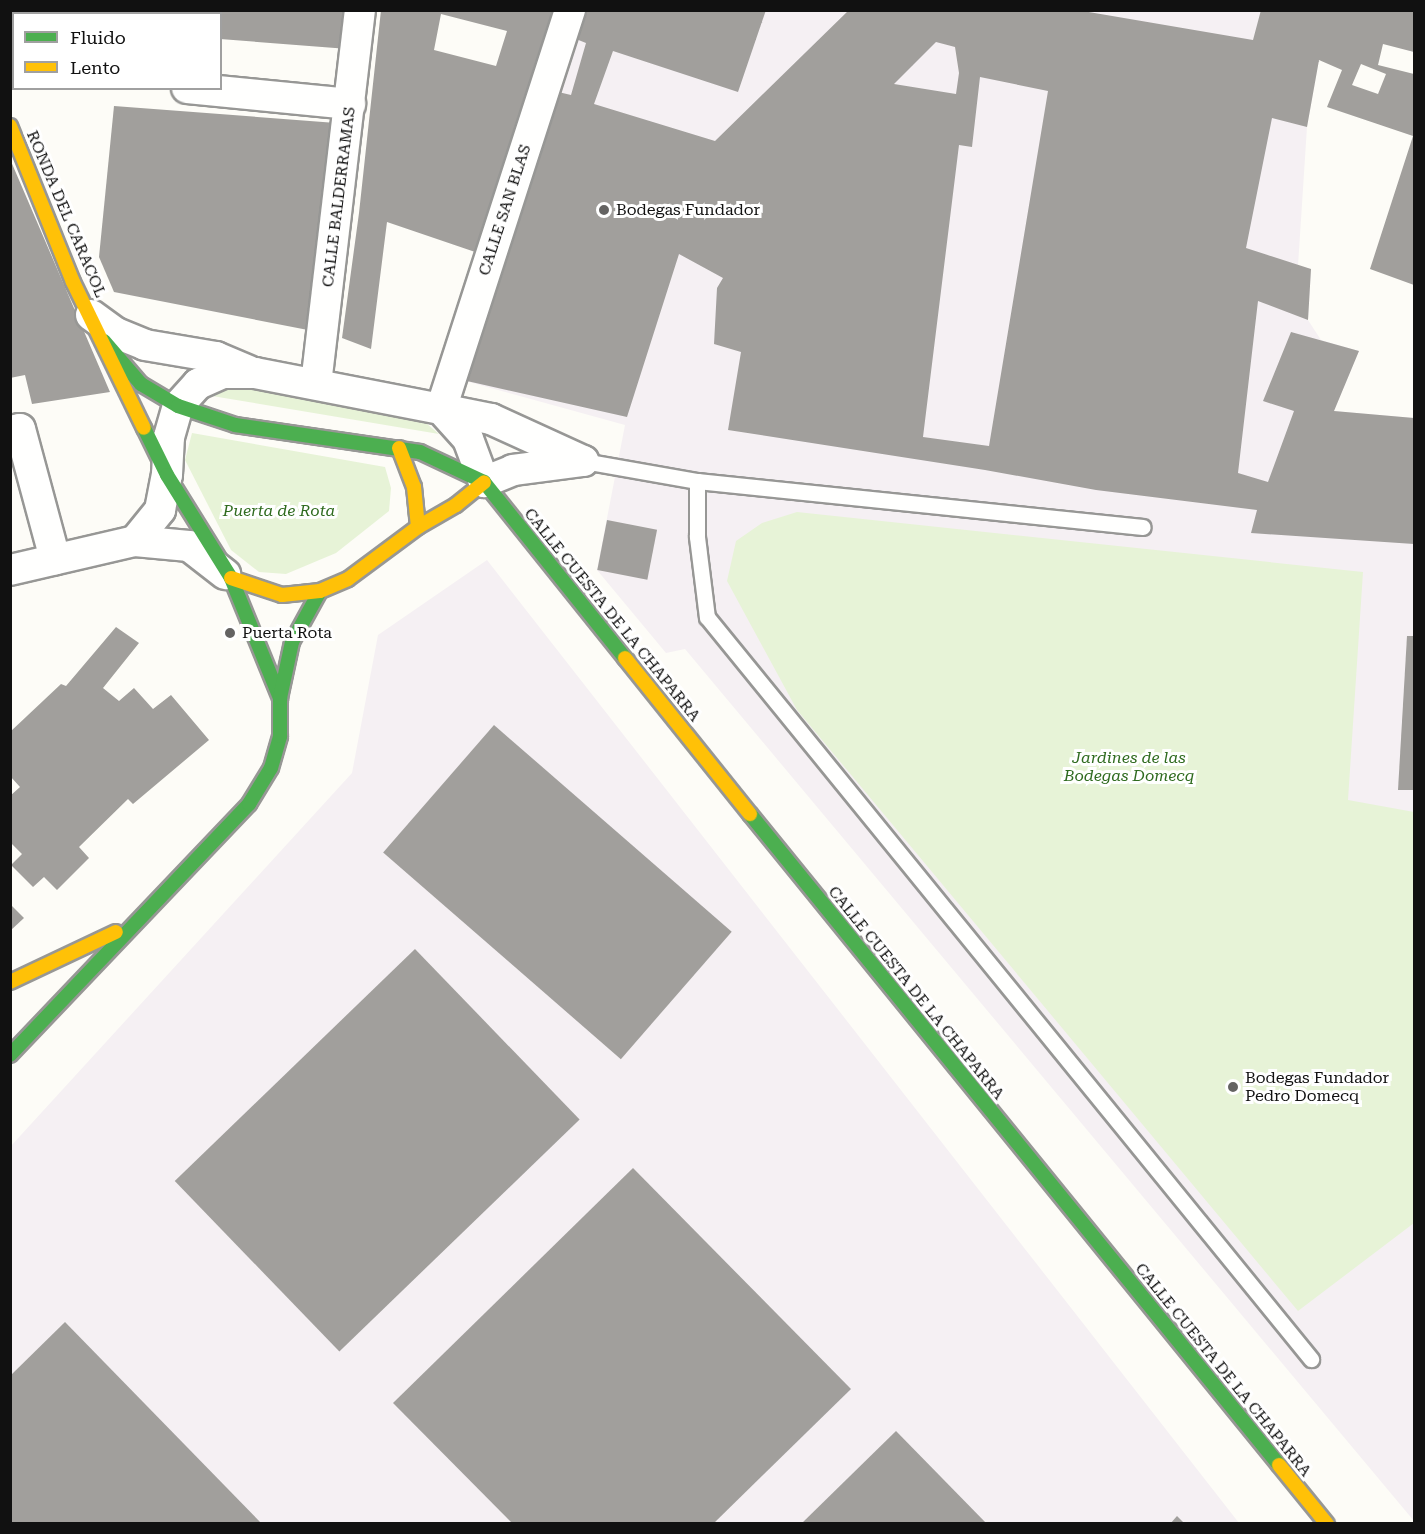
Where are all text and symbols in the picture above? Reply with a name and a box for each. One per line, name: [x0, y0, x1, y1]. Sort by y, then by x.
legend: [12, 12, 222, 90]
text: Fluido: [70, 27, 126, 48]
text: Lento: [70, 57, 120, 78]
street label: CALLE BALDERRAMAS: [318, 106, 360, 288]
street label: RONDA DEL CARACOL: [22, 128, 110, 300]
street label: CALLE SAN BLAS: [475, 142, 535, 278]
place label: Bodegas Fundador: [616, 200, 760, 220]
marker: Bodegas Fundador: [597, 203, 611, 217]
park label: Puerta de Rota: [223, 501, 335, 521]
street label: CALLE CUESTA DE LA CHAPARRA: [520, 504, 704, 726]
place label: Puerta Rota: [242, 623, 332, 643]
marker: Puerta Rota: [223, 626, 237, 640]
park label: Jardines de las Bodegas Domecq: [1064, 748, 1194, 786]
street label: CALLE CUESTA DE LA CHAPARRA: [824, 882, 1008, 1104]
place label: Bodegas Fundador Pedro Domecq: [1245, 1068, 1389, 1106]
marker: Bodegas Fundador Pedro Domecq: [1226, 1080, 1240, 1094]
street label: CALLE CUESTA DE LA CHAPARRA: [1131, 1259, 1315, 1481]

